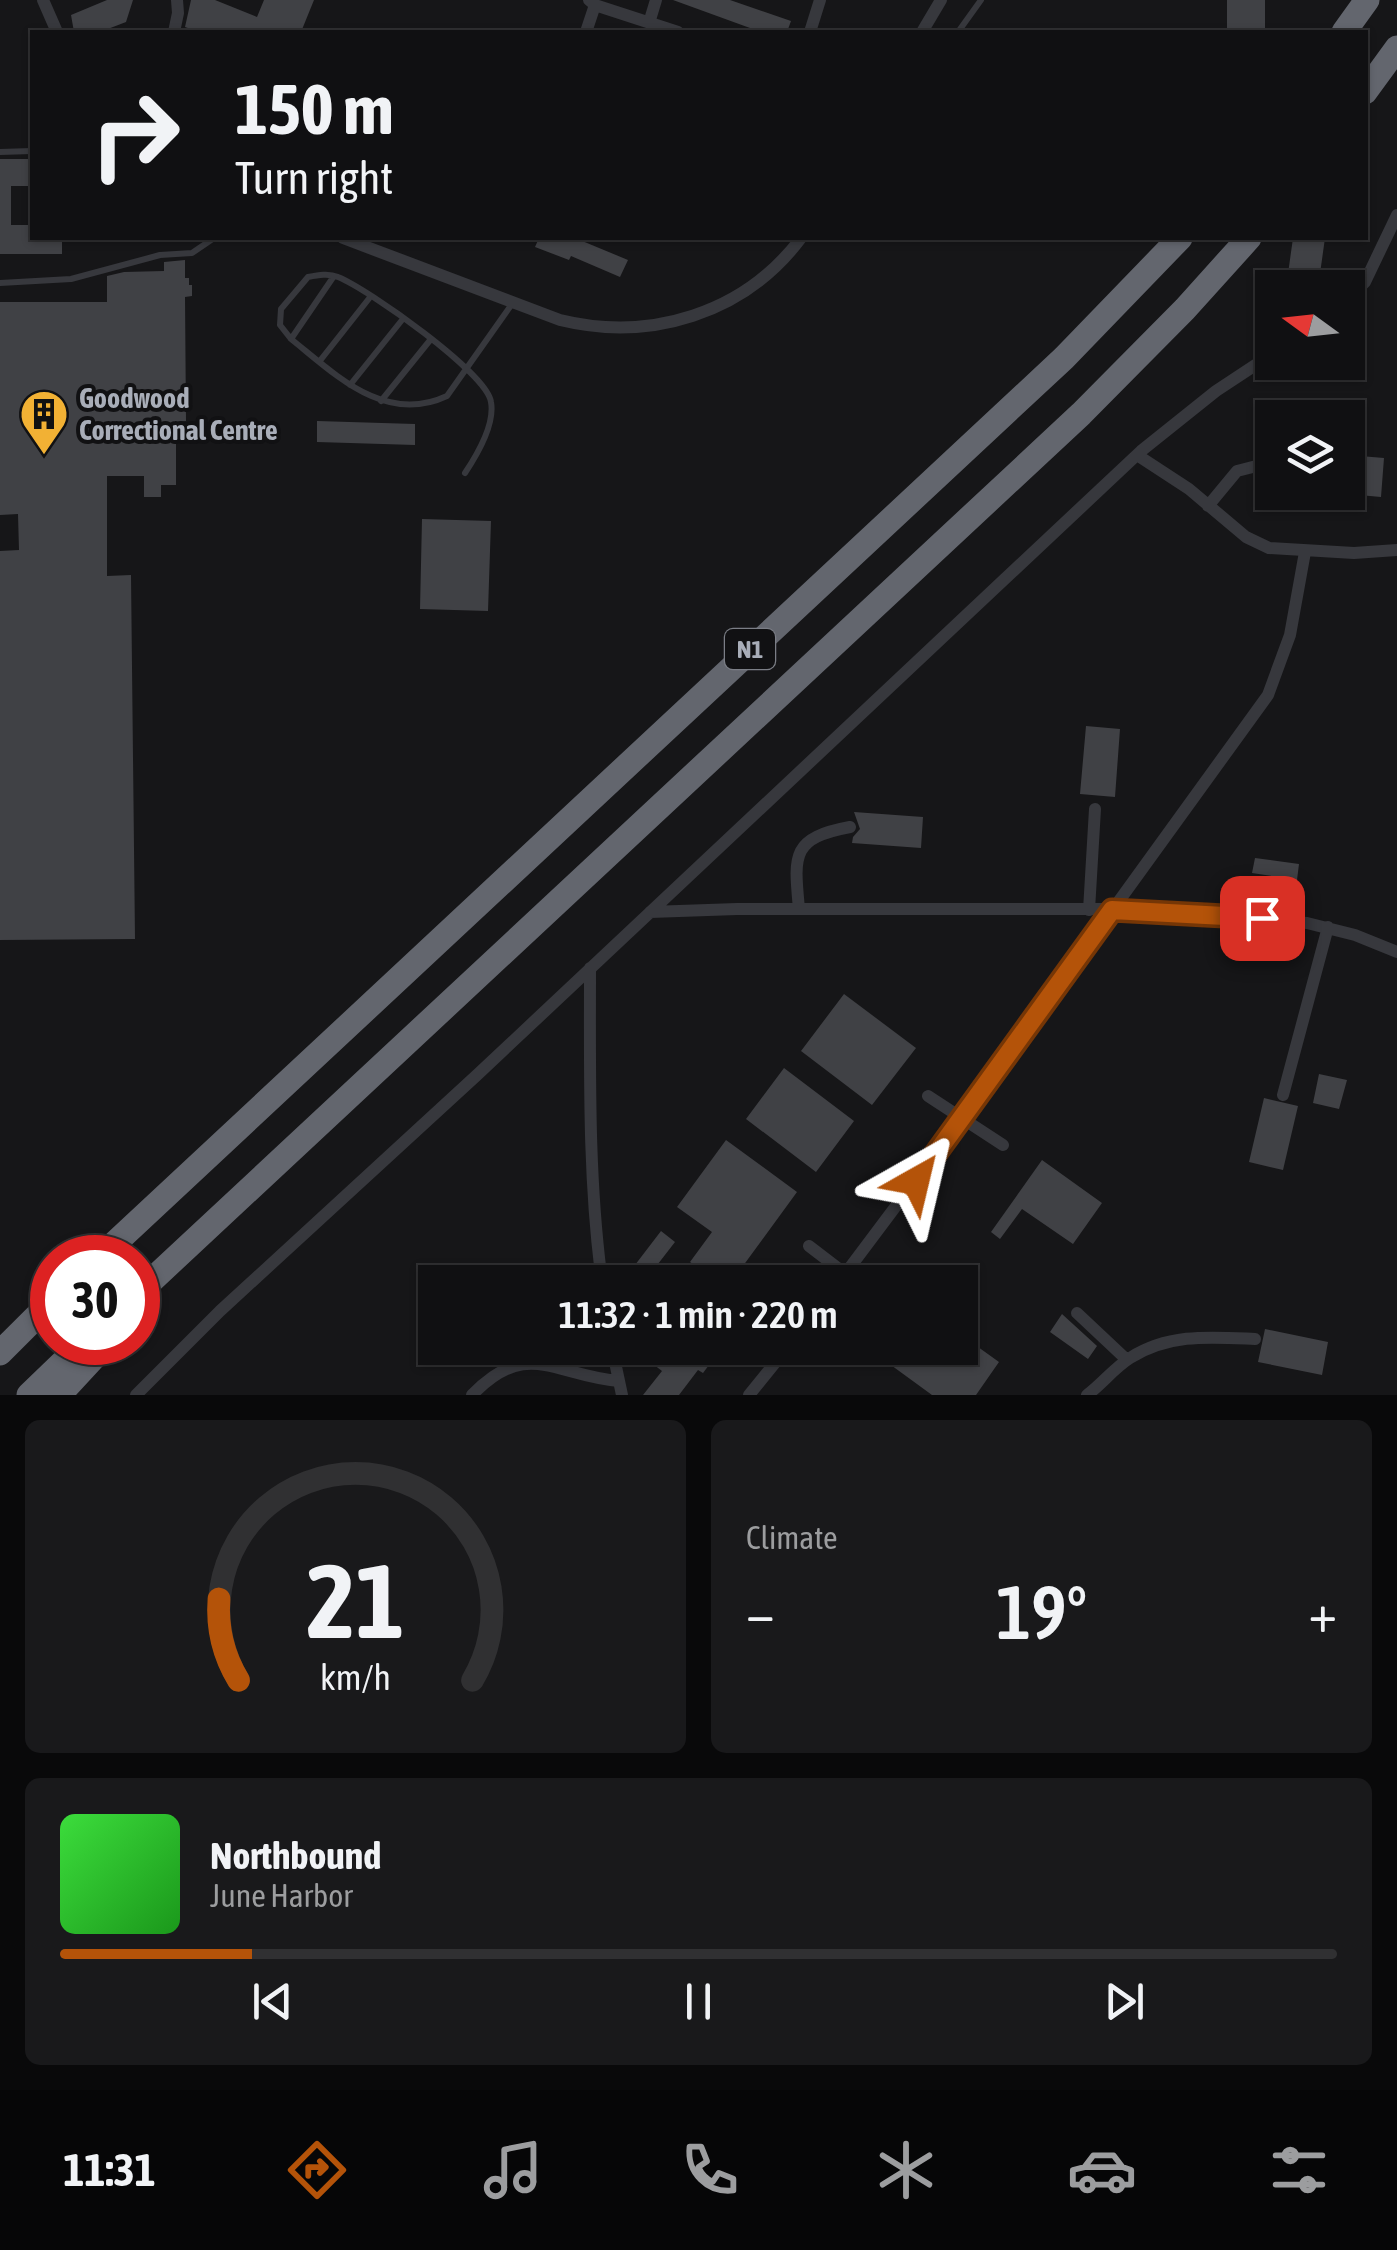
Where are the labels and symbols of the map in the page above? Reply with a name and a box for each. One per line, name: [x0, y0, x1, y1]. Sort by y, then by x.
north arrow: [1255, 270, 1365, 380]
place label: Goodwood Correctional Centre: [79, 382, 278, 446]
building icon: Goodwood Correctional Centre: [18, 388, 70, 456]
road number: N1: [725, 629, 775, 669]
pin: [1220, 876, 1305, 961]
position arrow: [864, 1129, 968, 1233]
speed limit sign: 30: [30, 1235, 160, 1365]

